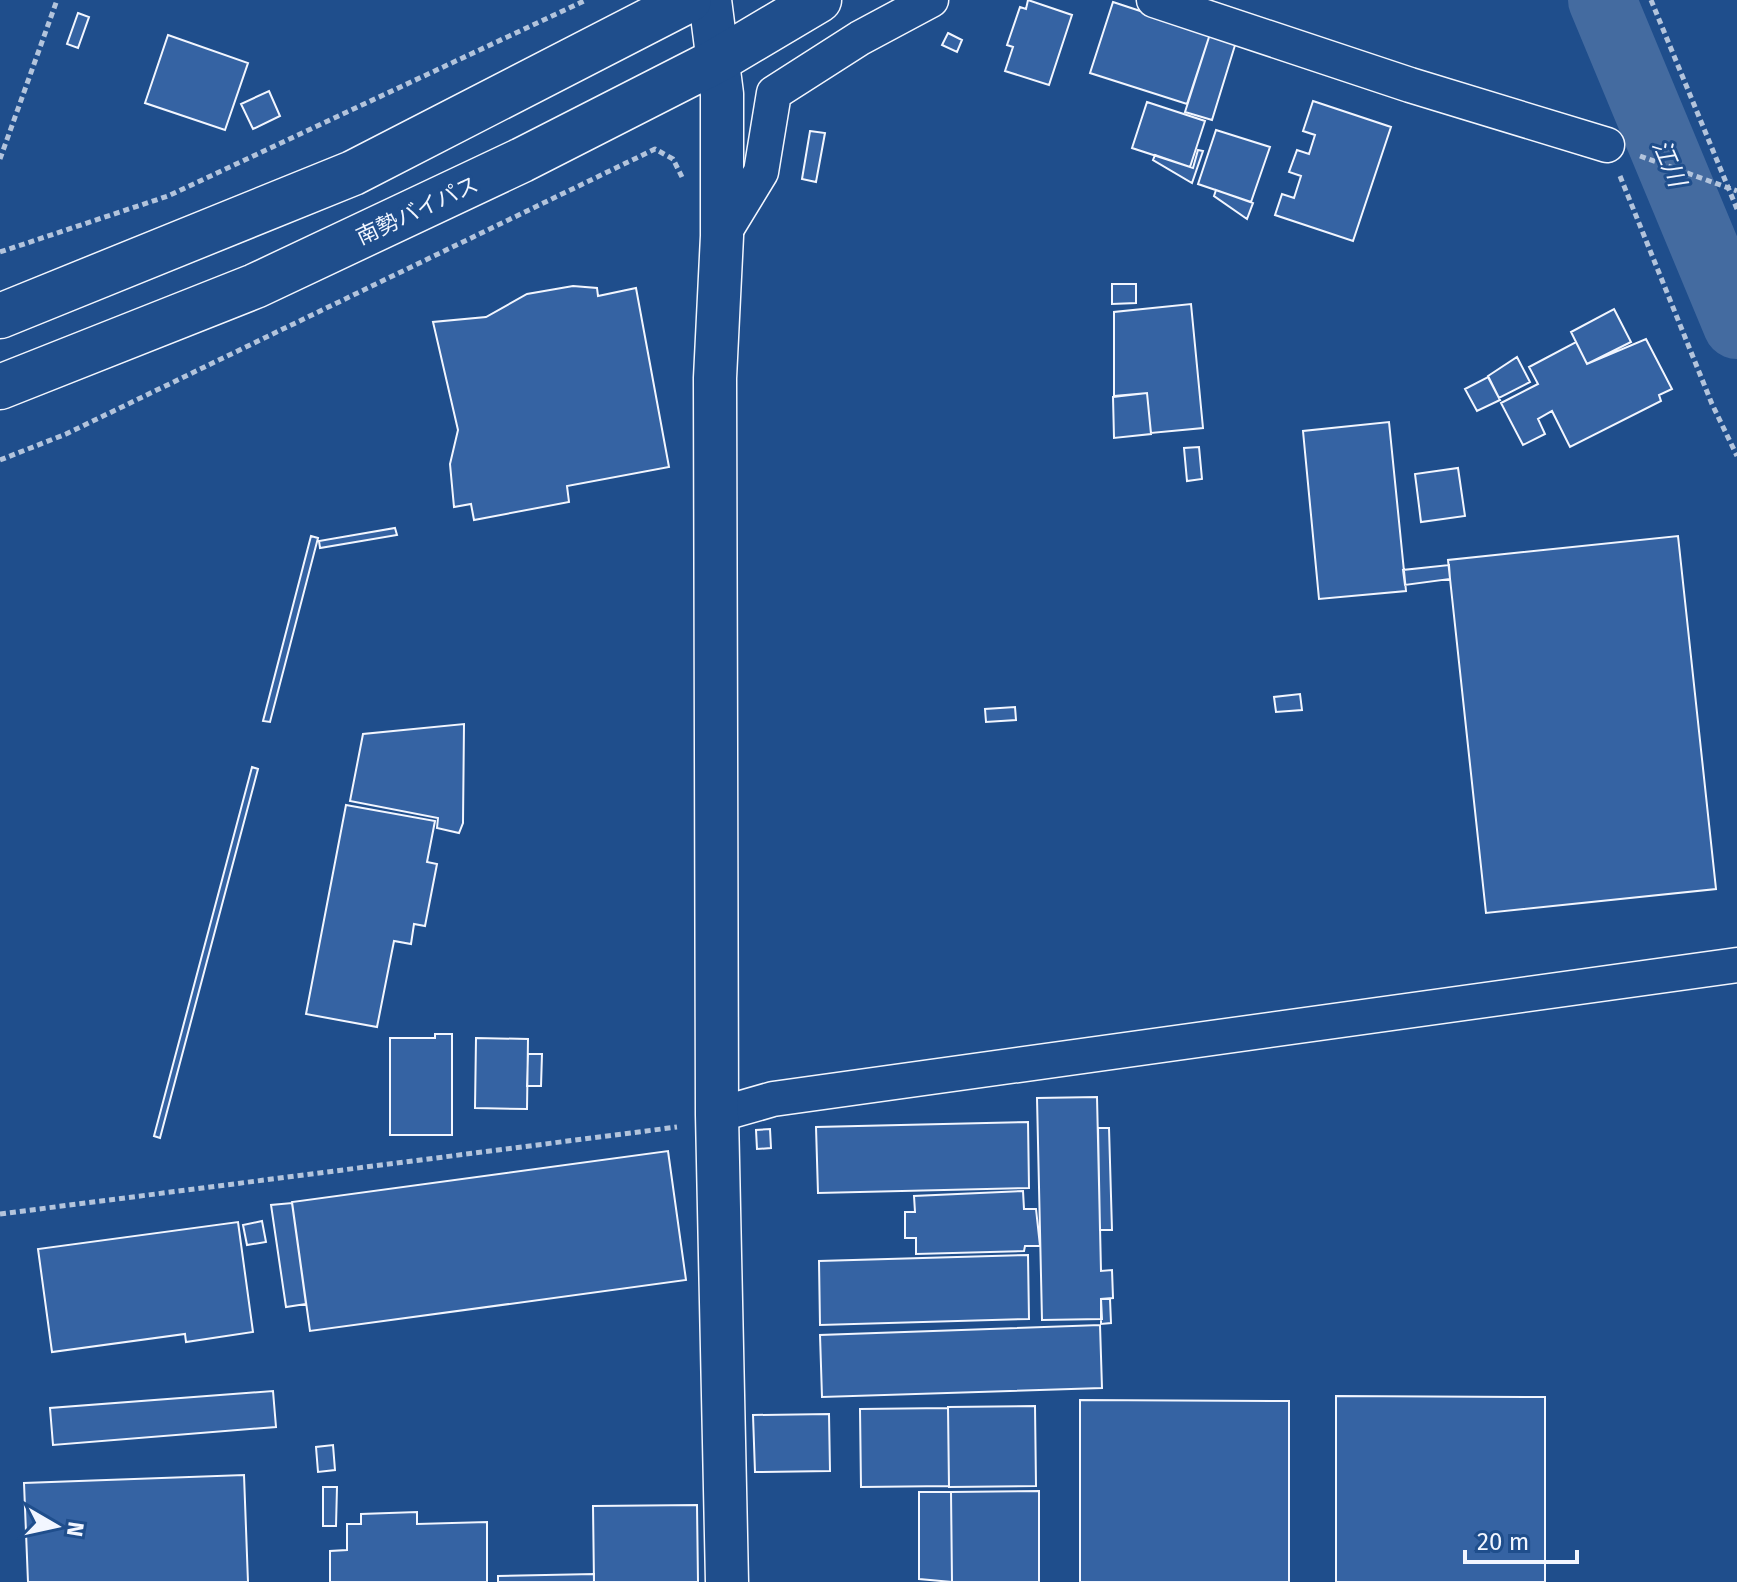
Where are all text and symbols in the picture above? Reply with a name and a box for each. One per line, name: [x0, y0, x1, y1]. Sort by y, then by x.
water label: 江川: [1647, 135, 1692, 193]
street label: 南勢バイパス: [352, 170, 483, 250]
north arrow: [16, 1486, 96, 1566]
scale bar: [1465, 1514, 1577, 1564]
text: N: [61, 1520, 90, 1538]
text: 20 m: [1477, 1528, 1529, 1556]

